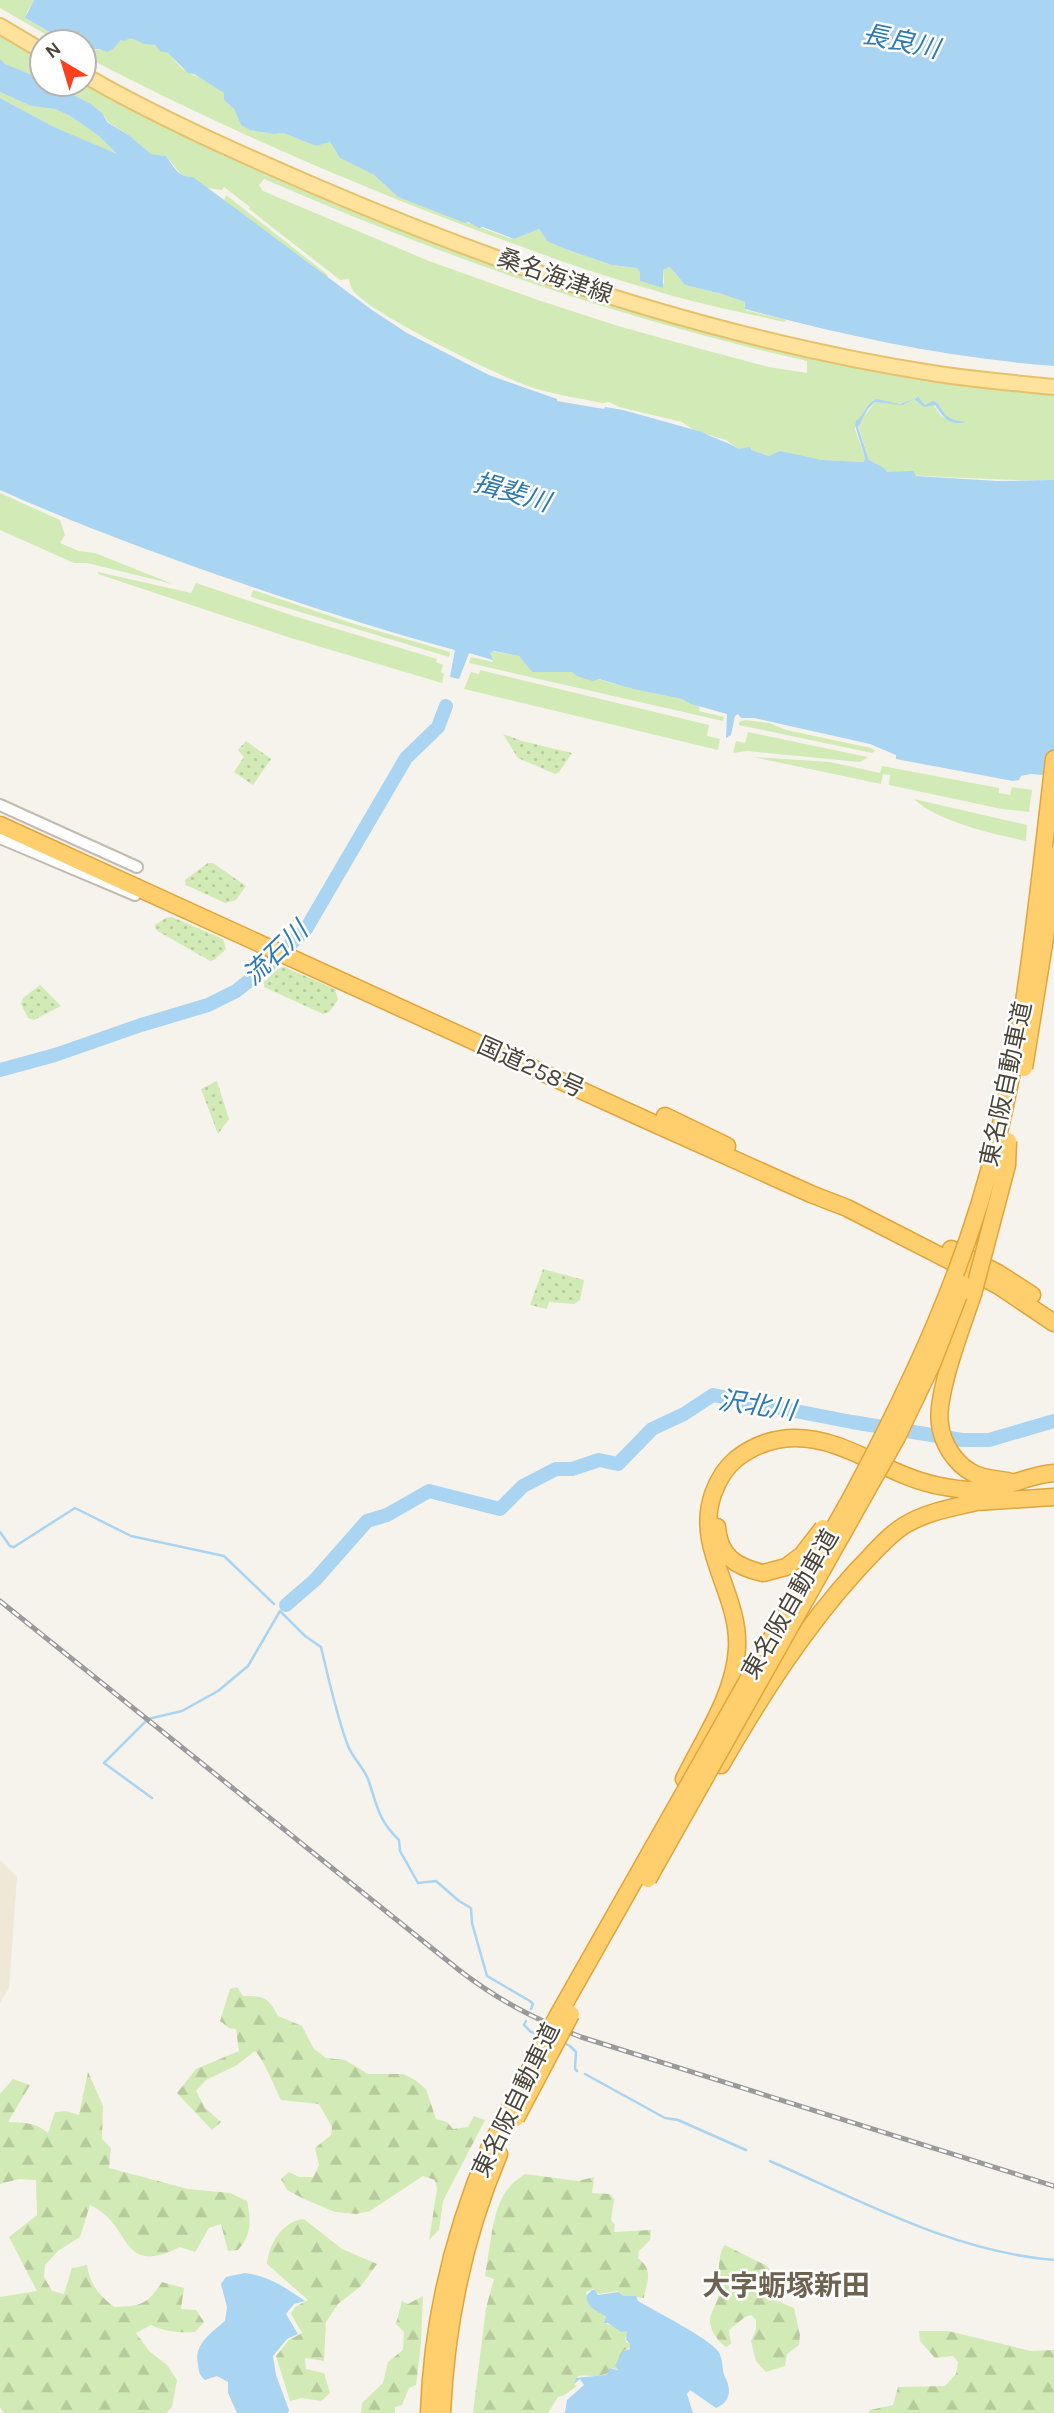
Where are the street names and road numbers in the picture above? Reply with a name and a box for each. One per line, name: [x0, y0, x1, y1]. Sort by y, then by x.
street label: 桑名海津線: [494, 243, 616, 309]
street label: 東名阪自動車道: [975, 999, 1037, 1169]
street label: 国道258号: [473, 1031, 589, 1103]
street label: 東名阪自動車道: [736, 1524, 844, 1684]
street label: 東名阪自動車道: [467, 2018, 565, 2182]

